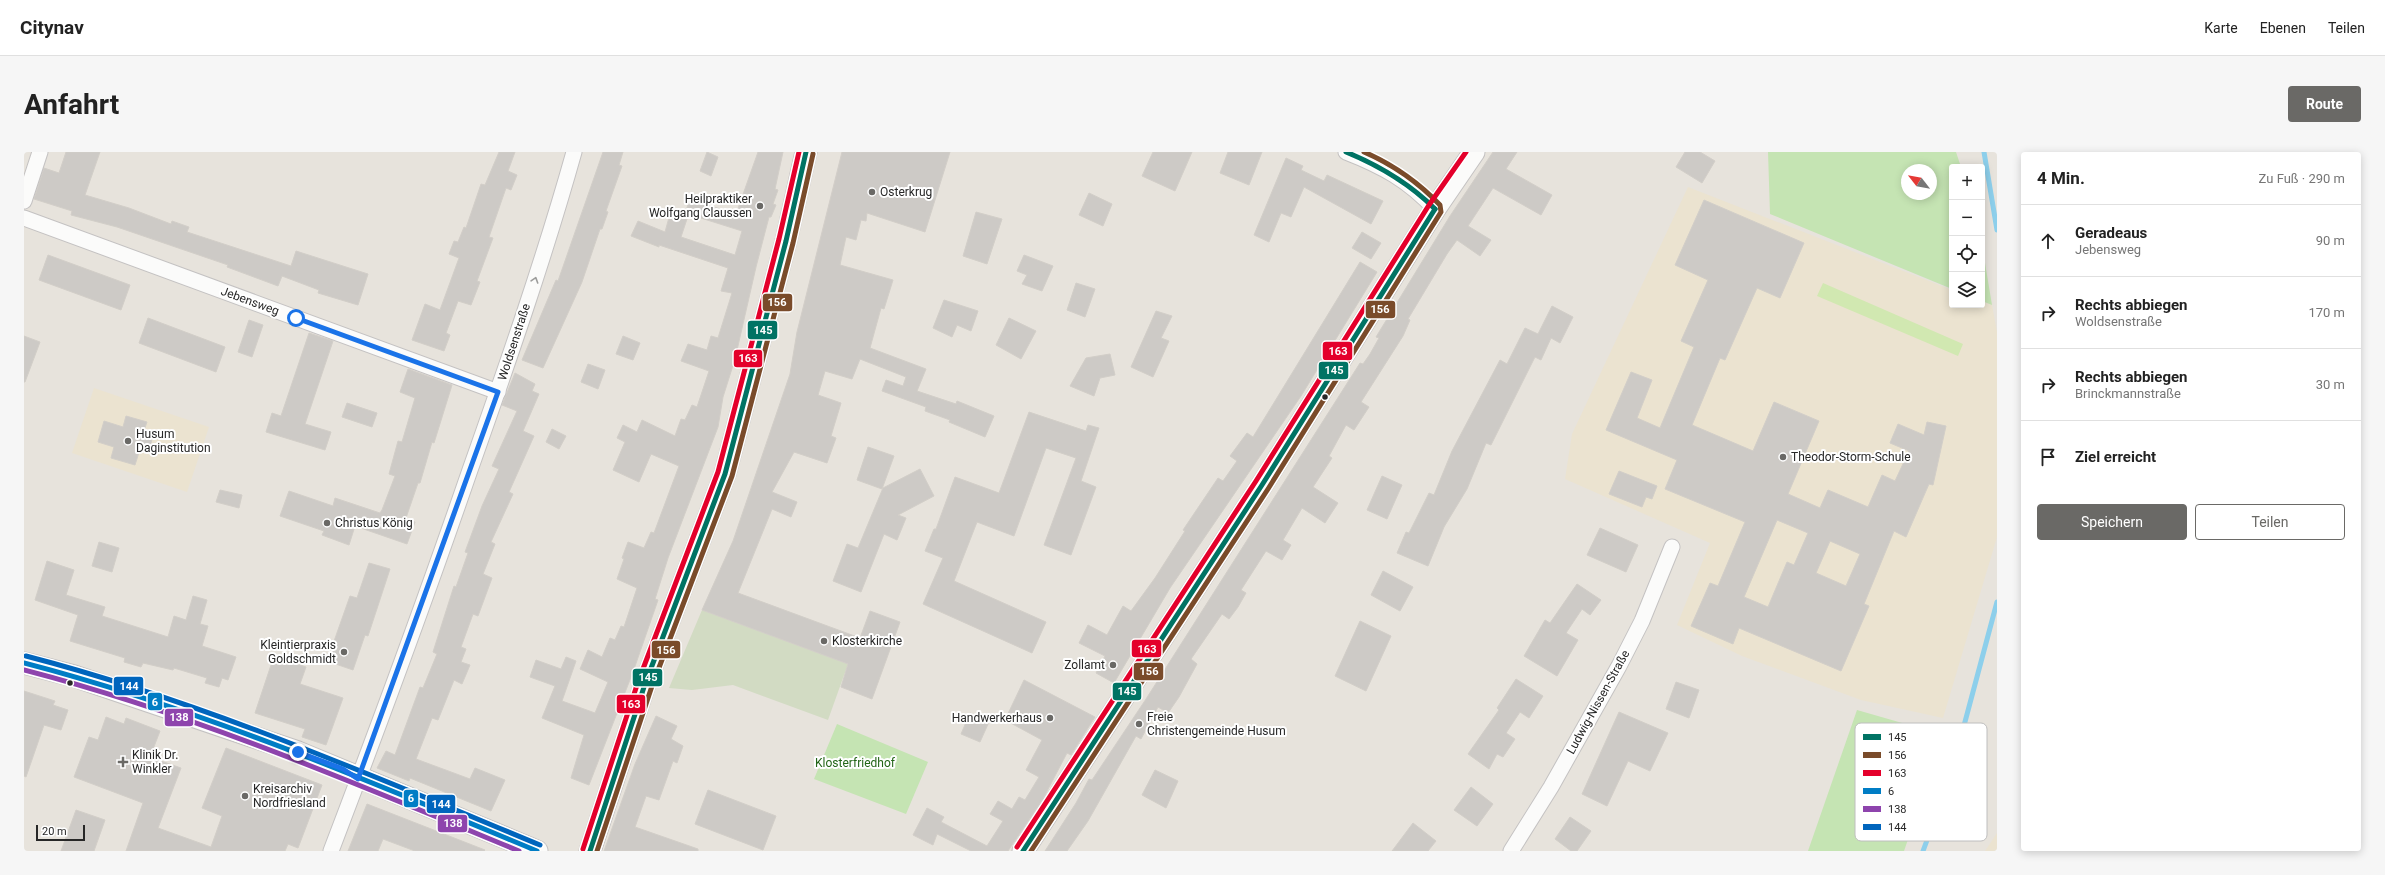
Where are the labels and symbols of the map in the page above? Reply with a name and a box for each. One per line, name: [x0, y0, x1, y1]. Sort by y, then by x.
north arrow: [1901, 164, 1937, 200]
place label: Osterkrug: [880, 185, 932, 199]
marker: Osterkrug: [867, 187, 877, 197]
place label: Heilpraktiker Wolfgang Claussen: [649, 192, 752, 220]
marker: Heilpraktiker Wolfgang Claussen: [755, 201, 765, 211]
one-way arrow: [530, 276, 539, 283]
street label: Jebensweg: [219, 284, 281, 318]
line badge: 156: [762, 293, 793, 312]
text: 156: [768, 296, 786, 309]
line badge: 156: [1365, 300, 1396, 319]
street label: Woldsenstraße: [495, 302, 533, 382]
text: 156: [1371, 303, 1389, 316]
route start: [287, 309, 305, 327]
line badge: 145: [747, 320, 778, 340]
text: 145: [754, 324, 772, 337]
line badge: 163: [1322, 341, 1353, 361]
text: 163: [1329, 345, 1347, 358]
line badge: 163: [733, 349, 763, 368]
text: 163: [739, 352, 757, 365]
line badge: 145: [1318, 361, 1349, 380]
text: 145: [1325, 364, 1343, 377]
unlabelled marker: [1320, 392, 1330, 402]
place label: Husum Daginstitution: [136, 427, 211, 455]
marker: Husum Daginstitution: [123, 436, 133, 446]
place label: Theodor-Storm-Schule: [1791, 450, 1911, 464]
marker: Theodor-Storm-Schule: [1778, 452, 1788, 462]
place label: Christus König: [335, 516, 413, 530]
marker: Christus König: [322, 518, 332, 528]
place label: Klosterkirche: [832, 634, 902, 648]
marker: Klosterkirche: [819, 636, 829, 646]
place label: Kleintierpraxis Goldschmidt: [260, 638, 336, 666]
line badge: 163: [1131, 639, 1162, 658]
line badge: 156: [651, 640, 681, 659]
text: 163: [1138, 643, 1156, 656]
text: 156: [657, 644, 675, 657]
marker: Kleintierpraxis Goldschmidt: [339, 647, 349, 657]
street label: Ludwig-Nissen-Straße: [1564, 648, 1632, 756]
place label: Zollamt: [1064, 658, 1105, 672]
marker: Zollamt: [1108, 660, 1118, 670]
line badge: 156: [1133, 662, 1164, 681]
text: 156: [1140, 665, 1158, 678]
line badge: 145: [632, 668, 663, 687]
text: 145: [639, 671, 657, 684]
line badge: 144: [113, 676, 144, 696]
unlabelled marker: [65, 678, 75, 688]
text: 144: [120, 680, 139, 693]
line badge: 145: [1112, 682, 1142, 701]
text: 145: [1118, 685, 1136, 698]
line badge: 6: [147, 692, 163, 711]
line badge: 163: [616, 694, 646, 714]
text: 6: [152, 696, 158, 709]
text: 163: [622, 698, 640, 711]
line badge: 138: [164, 708, 194, 727]
place label: Freie Christengemeinde Husum: [1147, 710, 1286, 738]
text: 138: [170, 711, 188, 724]
place label: Handwerkerhaus: [952, 711, 1042, 725]
marker: Handwerkerhaus: [1045, 713, 1055, 723]
marker: Freie Christengemeinde Husum: [1134, 719, 1144, 729]
legend: [1855, 723, 1987, 841]
text: 145: [1888, 731, 1907, 744]
route end: [289, 743, 307, 761]
place label: Klinik Dr. Winkler: [132, 748, 178, 776]
text: 156: [1888, 749, 1907, 762]
marker: Klinik Dr. Winkler: [117, 756, 129, 768]
park label: Klosterfriedhof: [815, 756, 896, 770]
text: 163: [1888, 767, 1907, 780]
place label: Kreisarchiv Nordfriesland: [253, 782, 326, 810]
text: 6: [1888, 785, 1894, 798]
line badge: 6: [403, 789, 419, 808]
marker: Kreisarchiv Nordfriesland: [240, 791, 250, 801]
text: 6: [408, 792, 414, 805]
line badge: 144: [426, 794, 456, 814]
text: 144: [432, 798, 451, 811]
text: 138: [1888, 803, 1907, 816]
line badge: 138: [437, 814, 468, 833]
text: 138: [444, 817, 462, 830]
text: 144: [1888, 821, 1907, 834]
scale bar: [36, 823, 85, 842]

